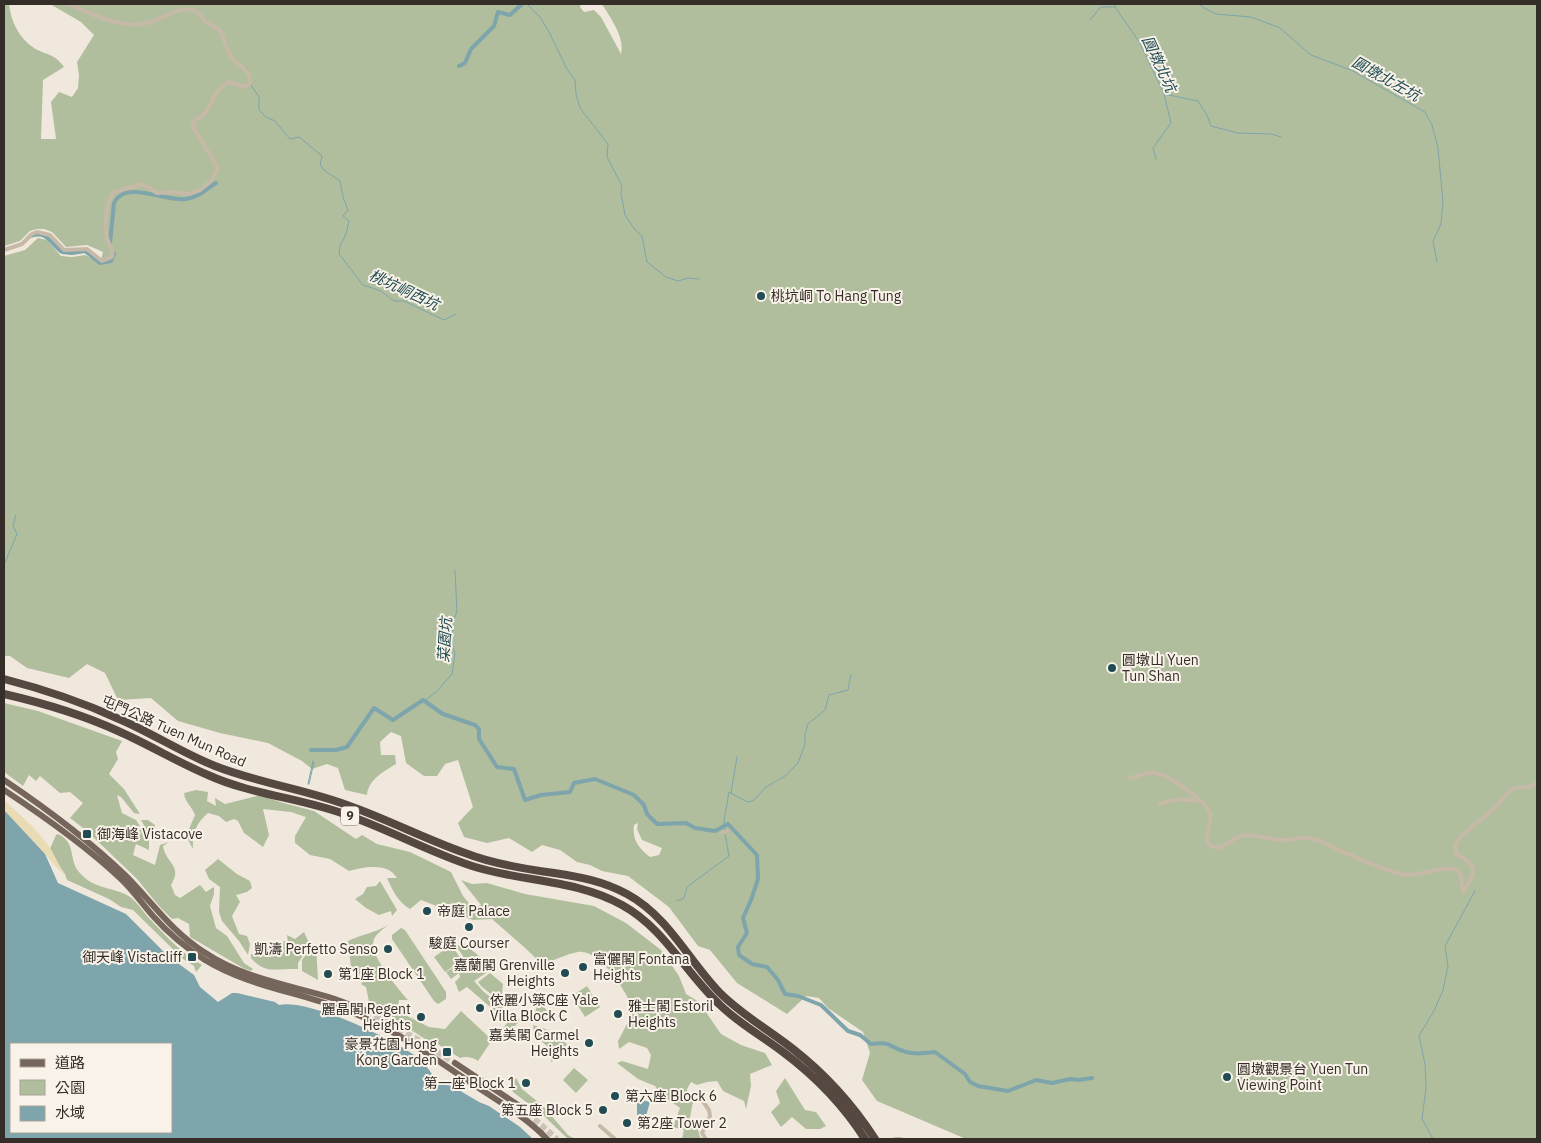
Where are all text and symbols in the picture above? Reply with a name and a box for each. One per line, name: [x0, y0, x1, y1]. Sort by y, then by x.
water label: 圓墩北坑: [1138, 33, 1182, 97]
water label: 圓墩北左坑: [1349, 52, 1425, 106]
water label: 桃坑峒西坑: [366, 265, 444, 315]
place label: 桃坑峒 To Hang Tung: [771, 287, 902, 305]
marker: 桃坑峒 To Hang Tung: [755, 290, 767, 302]
water label: 菜園坑: [433, 615, 456, 663]
place label: 圓墩山 Yuen Tun Shan: [1122, 651, 1199, 685]
marker: 圓墩山 Yuen Tun Shan: [1106, 662, 1118, 674]
street label: 屯門公路 Tuen Mun Road: [99, 691, 249, 771]
road number: 9: [341, 806, 359, 826]
place label: 御海峰 Vistacove: [97, 825, 203, 843]
marker: 御海峰 Vistacove: [81, 828, 93, 840]
place label: 帝庭 Palace: [437, 902, 510, 920]
marker: 帝庭 Palace: [421, 905, 433, 917]
marker: 駿庭 Courser: [463, 921, 475, 933]
place label: 駿庭 Courser: [429, 934, 509, 952]
place label: 凱濤 Perfetto Senso: [254, 940, 378, 958]
marker: 凱濤 Perfetto Senso: [382, 943, 394, 955]
place label: 御天峰 Vistacliff: [82, 948, 182, 966]
place label: 富儷閣 Fontana Heights: [593, 950, 690, 984]
marker: 御天峰 Vistacliff: [186, 951, 198, 963]
place label: 嘉蘭閣 Grenville Heights: [454, 956, 555, 990]
marker: 富儷閣 Fontana Heights: [577, 961, 589, 973]
place label: 第1座 Block 1: [338, 965, 425, 983]
marker: 嘉蘭閣 Grenville Heights: [559, 967, 571, 979]
marker: 第1座 Block 1: [322, 968, 334, 980]
place label: 依麗小築C座 Yale Villa Block C: [490, 991, 599, 1025]
place label: 雅士閣 Estoril Heights: [628, 997, 714, 1031]
place label: 麗晶閣 Regent Heights: [321, 1000, 411, 1034]
marker: 依麗小築C座 Yale Villa Block C: [474, 1002, 486, 1014]
marker: 雅士閣 Estoril Heights: [612, 1008, 624, 1020]
marker: 麗晶閣 Regent Heights: [415, 1011, 427, 1023]
place label: 嘉美閣 Carmel Heights: [489, 1026, 579, 1060]
place label: 豪景花園 Hong Kong Garden: [345, 1035, 438, 1069]
marker: 嘉美閣 Carmel Heights: [583, 1037, 595, 1049]
legend: [10, 1043, 172, 1133]
marker: 豪景花園 Hong Kong Garden: [441, 1046, 453, 1058]
text: 道路: [55, 1053, 85, 1072]
place label: 圓墩觀景台 Yuen Tun Viewing Point: [1237, 1060, 1368, 1094]
marker: 圓墩觀景台 Yuen Tun Viewing Point: [1221, 1071, 1233, 1083]
place label: 第一座 Block 1: [424, 1074, 516, 1092]
marker: 第一座 Block 1: [520, 1077, 532, 1089]
text: 公園: [55, 1078, 85, 1097]
place label: 第六座 Block 6: [625, 1087, 717, 1105]
marker: 第六座 Block 6: [609, 1090, 621, 1102]
place label: 第五座 Block 5: [501, 1101, 593, 1119]
text: 水域: [55, 1103, 85, 1122]
marker: 第五座 Block 5: [597, 1104, 609, 1116]
place label: 第2座 Tower 2: [637, 1114, 727, 1132]
marker: 第2座 Tower 2: [621, 1117, 633, 1129]

